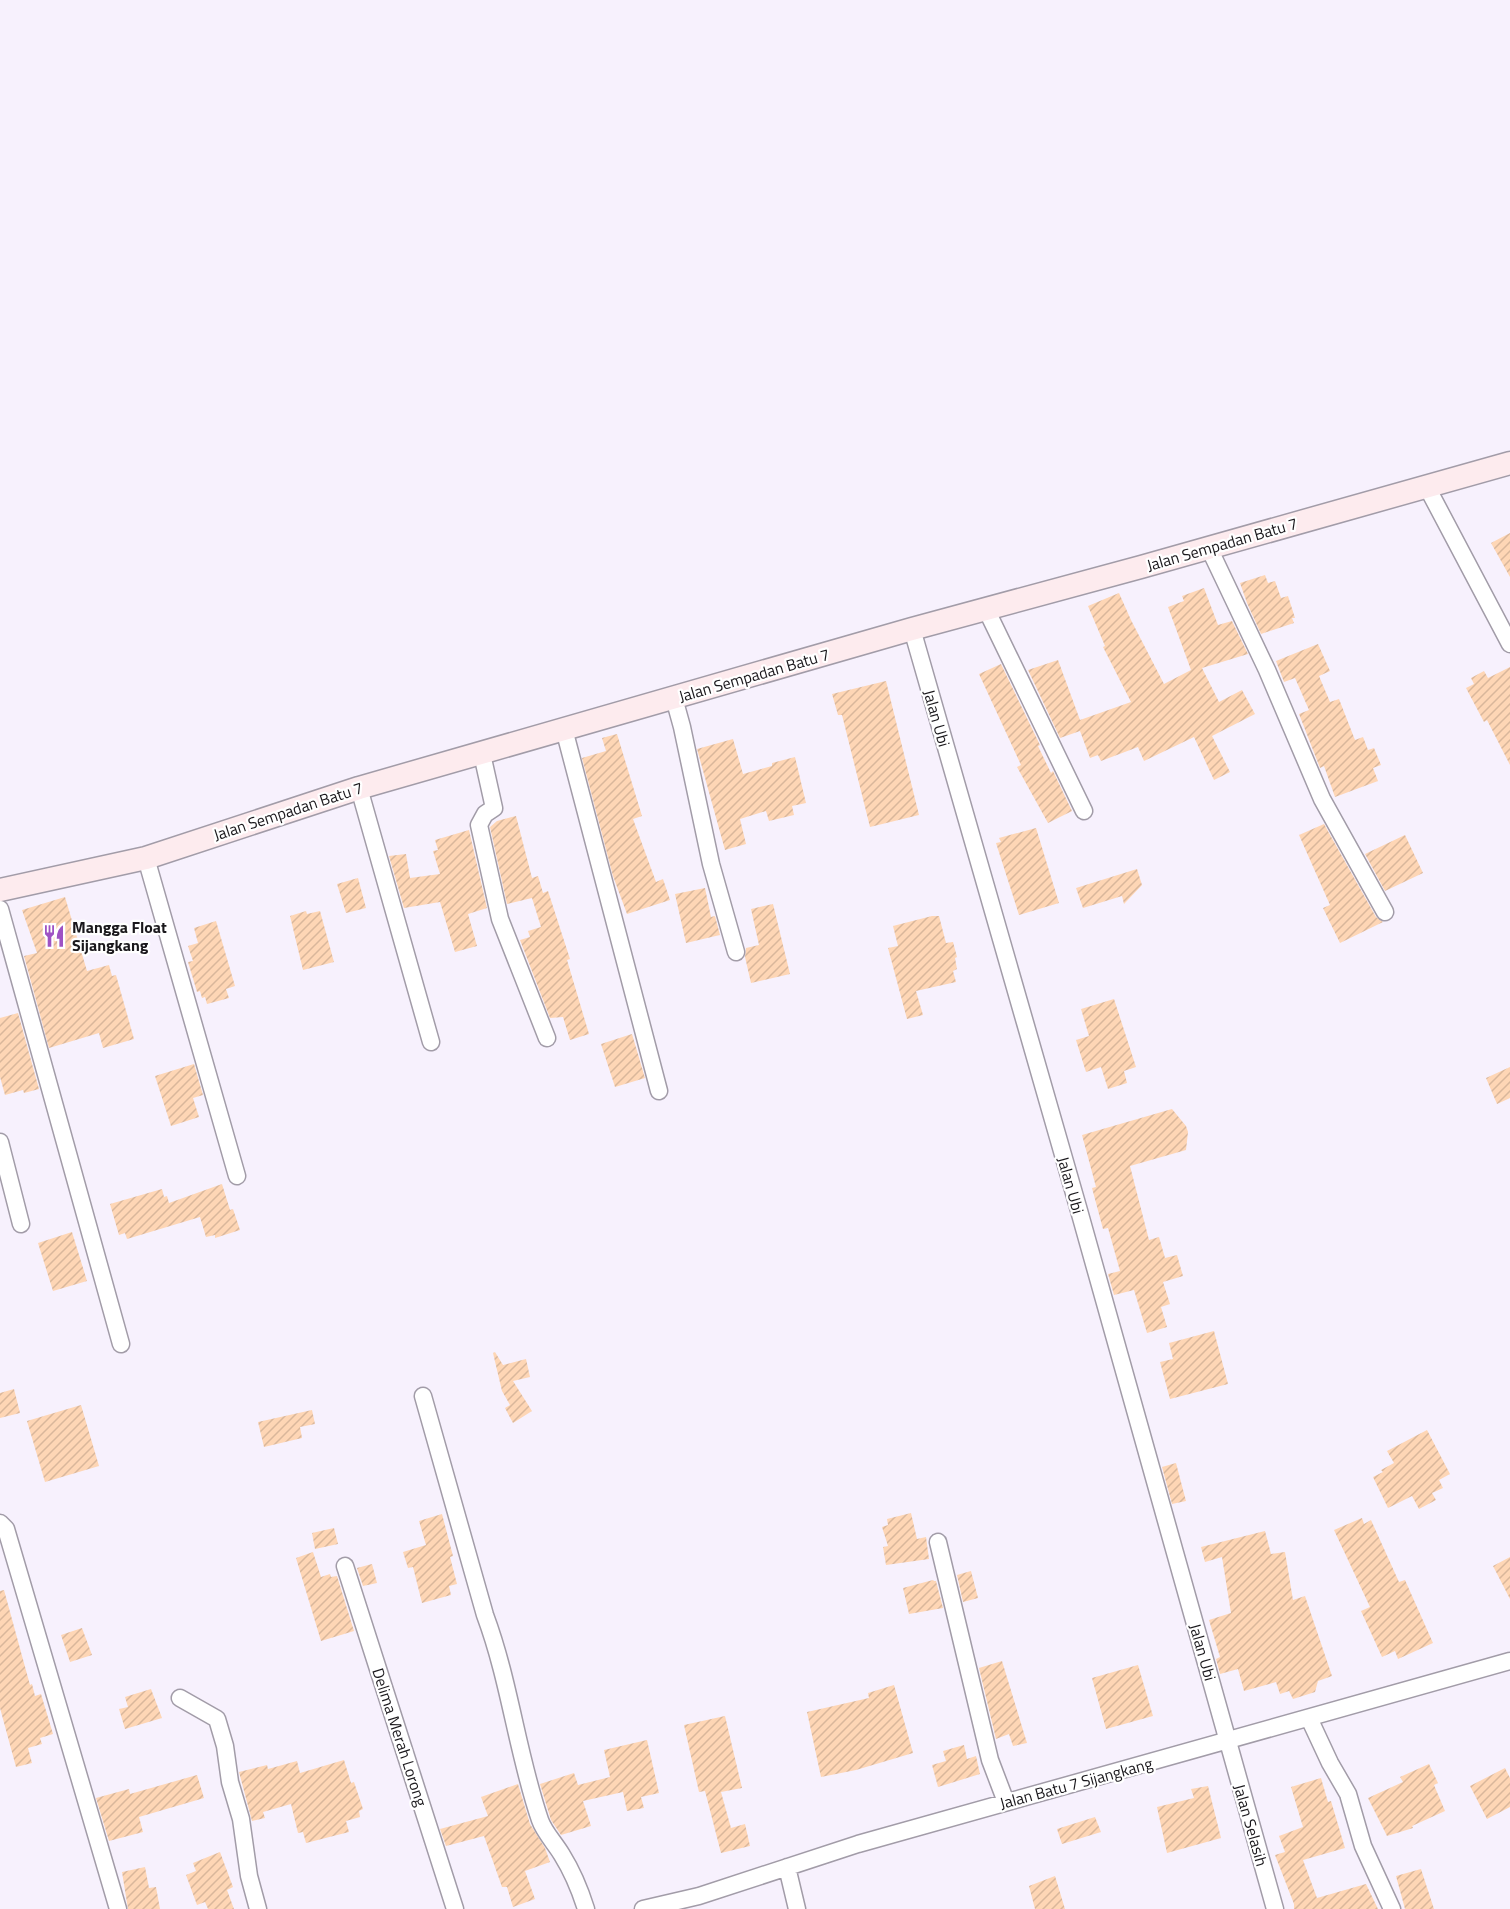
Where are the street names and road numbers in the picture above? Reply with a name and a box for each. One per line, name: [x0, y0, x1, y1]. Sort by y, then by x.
street label: Jalan Sempadan Batu 7: [1144, 511, 1300, 577]
street label: Jalan Sempadan Batu 7: [676, 642, 832, 708]
street label: Jalan Ubi: [917, 686, 957, 750]
street label: Jalan Sempadan Batu 7: [210, 775, 366, 847]
street label: Jalan Ubi: [1051, 1153, 1091, 1217]
street label: Jalan Ubi: [1183, 1620, 1223, 1684]
street label: Delima Merah Lorong: [366, 1665, 434, 1809]
street label: Jalan Batu 7 Sijangkang: [997, 1751, 1155, 1815]
street label: Jalan Selasih: [1228, 1781, 1274, 1869]

